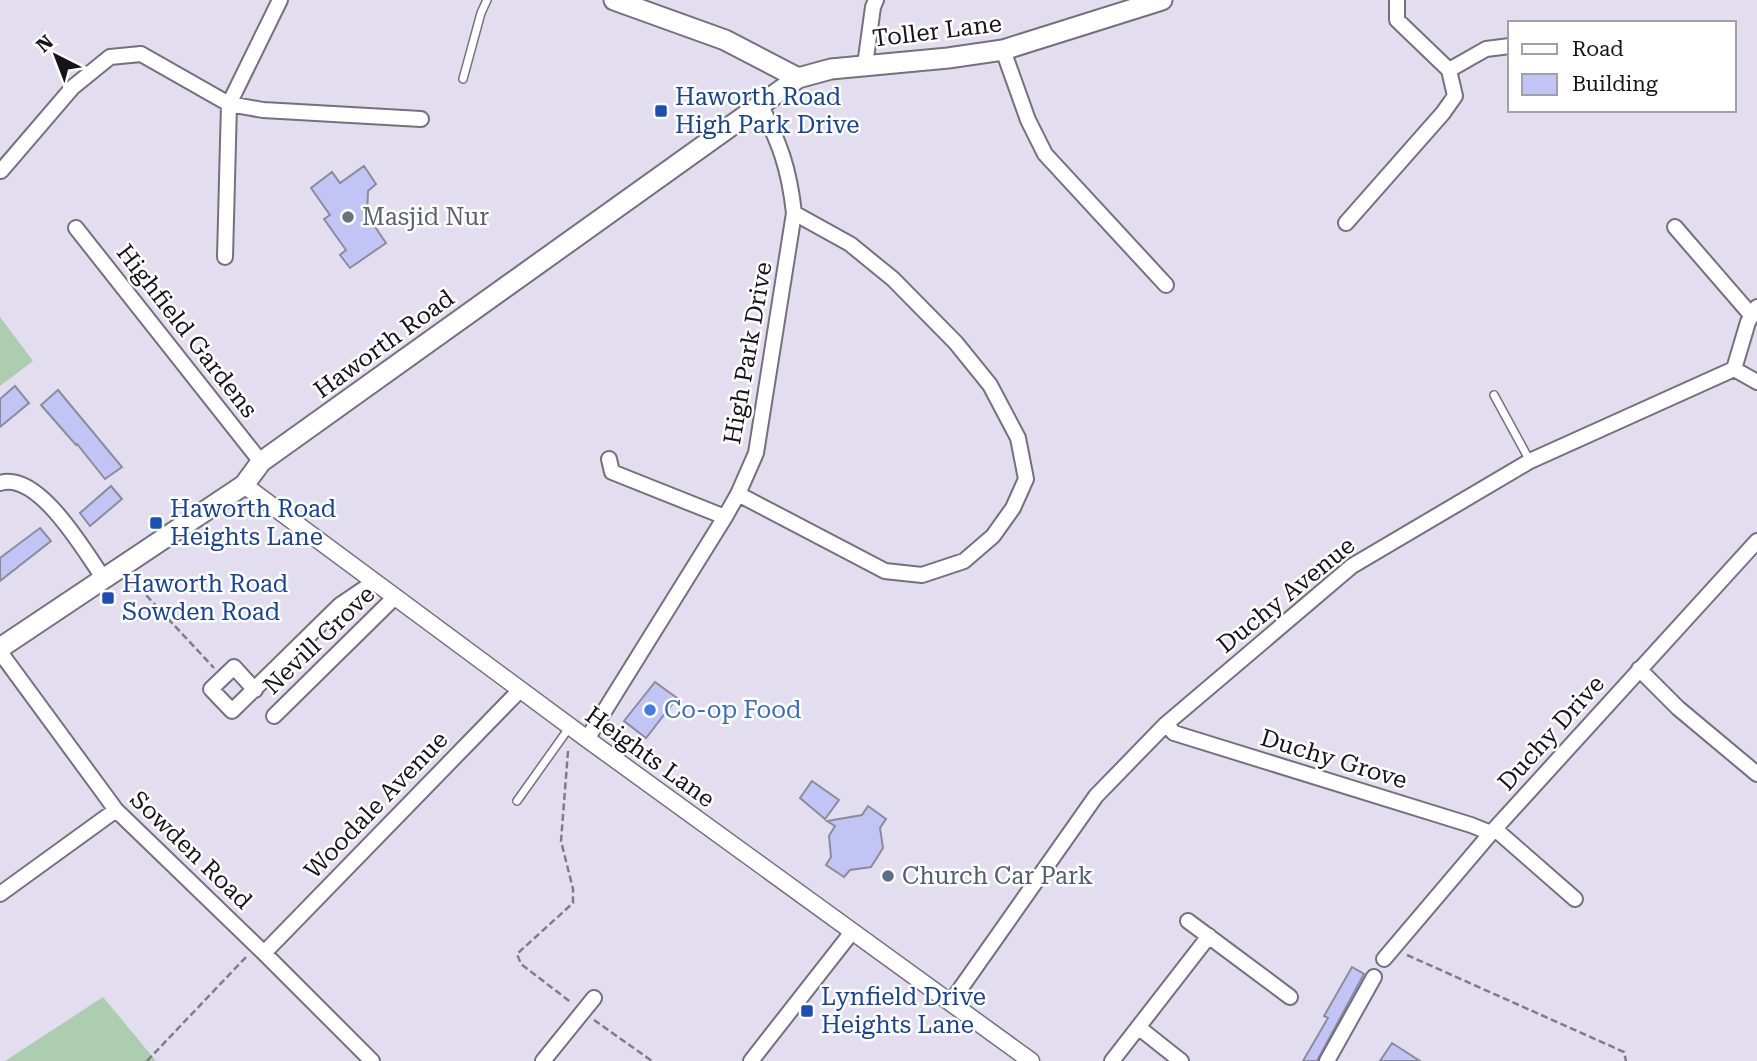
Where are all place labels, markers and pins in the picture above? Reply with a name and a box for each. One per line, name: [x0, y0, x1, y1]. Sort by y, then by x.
place label: Haworth Road High Park Drive: [675, 83, 859, 139]
marker: Haworth Road High Park Drive: [653, 103, 669, 119]
place label: Masjid Nur: [362, 203, 489, 231]
marker: Masjid Nur: [340, 209, 356, 225]
place label: Haworth Road Heights Lane: [170, 495, 336, 551]
marker: Haworth Road Heights Lane: [148, 515, 164, 531]
place label: Haworth Road Sowden Road: [122, 570, 288, 626]
marker: Haworth Road Sowden Road: [100, 590, 116, 606]
place label: Co-op Food: [664, 696, 801, 724]
marker: Co-op Food: [642, 702, 658, 718]
place label: Church Car Park: [902, 862, 1093, 890]
marker: Church Car Park: [880, 868, 896, 884]
place label: Lynfield Drive Heights Lane: [821, 983, 986, 1039]
marker: Lynfield Drive Heights Lane: [799, 1003, 815, 1019]

